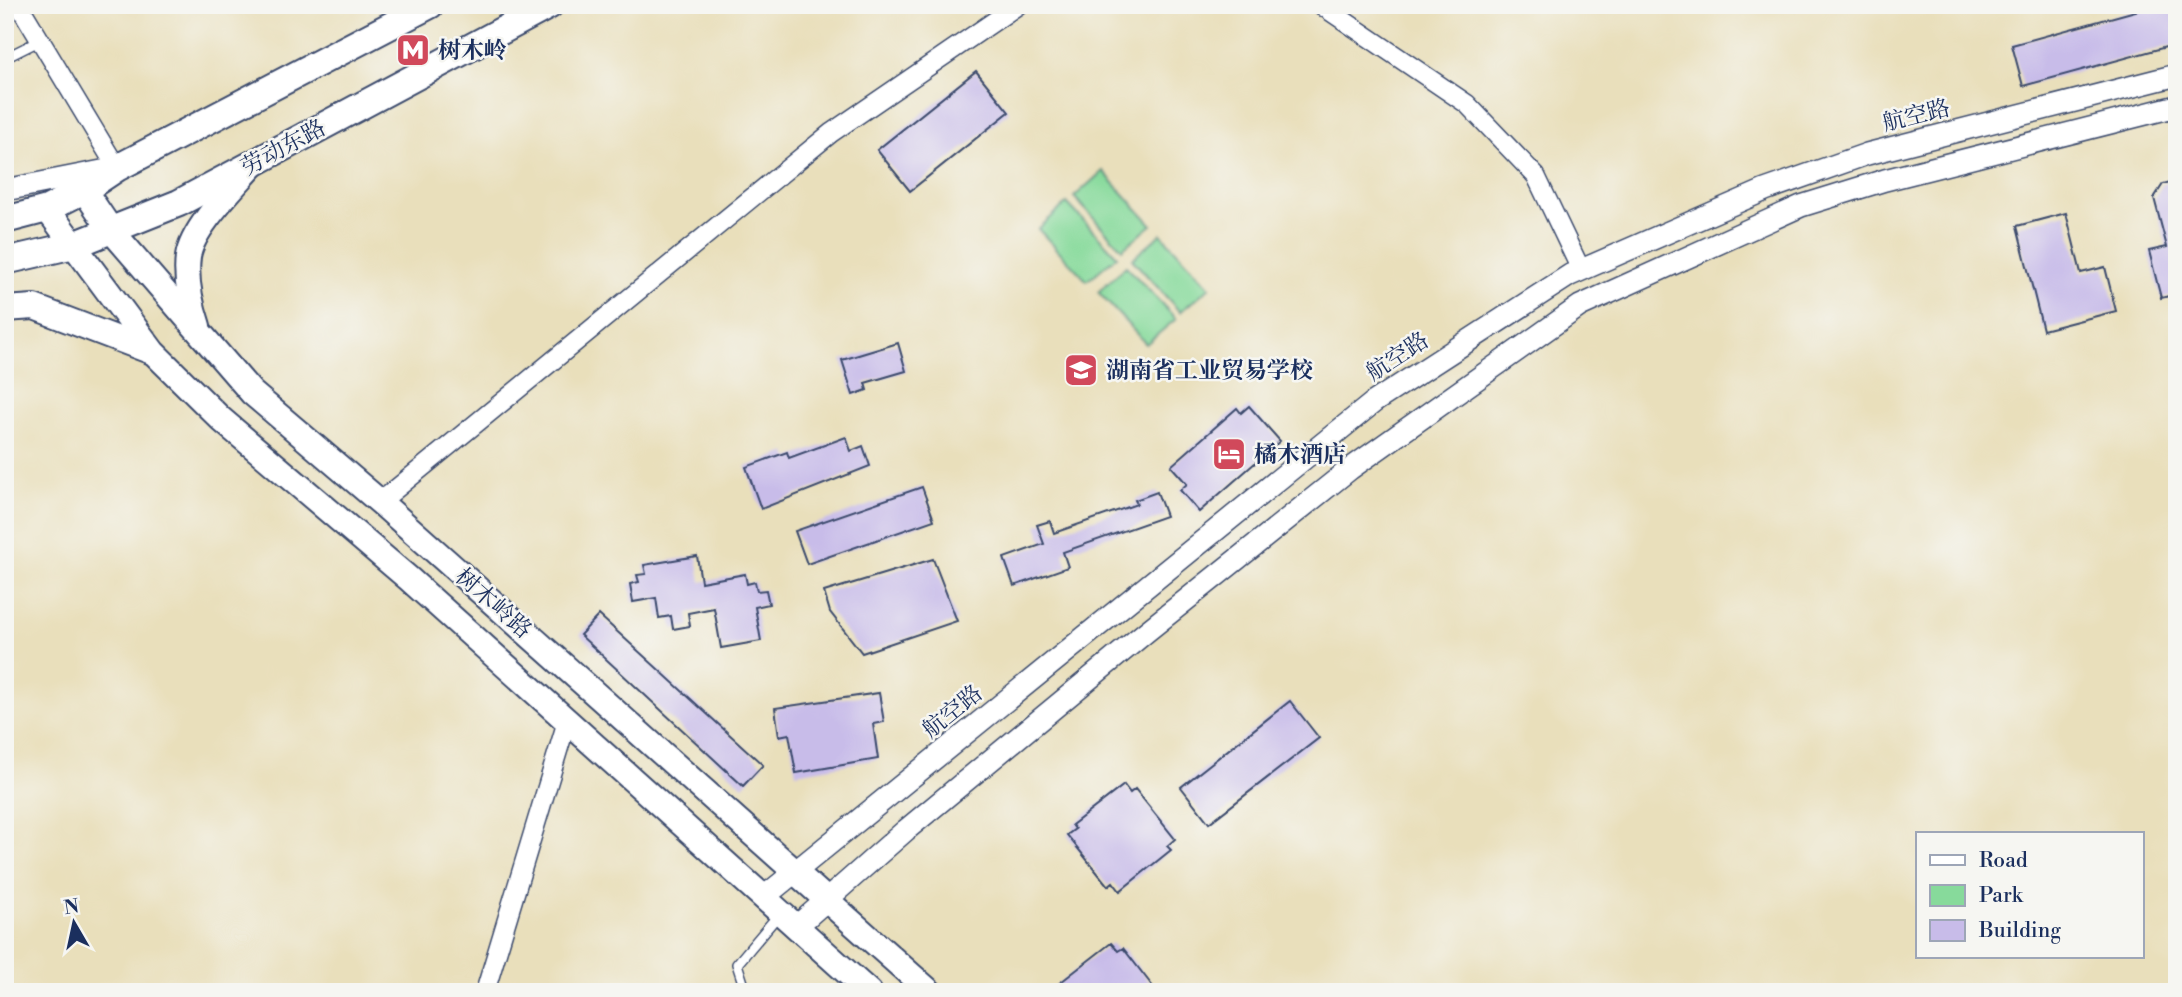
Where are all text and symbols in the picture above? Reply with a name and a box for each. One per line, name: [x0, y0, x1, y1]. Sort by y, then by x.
metro station icon: 树木岭: [394, 31, 432, 69]
place label: 树木岭: [438, 37, 507, 65]
street label: 航空路: [1879, 94, 1953, 138]
street label: 劳动东路: [236, 114, 331, 182]
street label: 航空路: [1361, 326, 1434, 387]
school or university icon: 湖南省工业贸易学校: [1062, 351, 1100, 389]
place label: 湖南省工业贸易学校: [1106, 357, 1313, 385]
hotel icon: 橘木酒店: [1210, 435, 1248, 473]
place label: 橘木酒店: [1254, 441, 1346, 469]
street label: 树木岭路: [449, 563, 537, 644]
street label: 航空路: [917, 679, 988, 744]
legend: [1916, 832, 2144, 958]
text: Road: [1979, 848, 2028, 874]
text: Park: [1979, 883, 2024, 909]
north arrow: [38, 888, 108, 958]
text: N: [62, 894, 81, 920]
text: Building: [1978, 918, 2061, 944]

